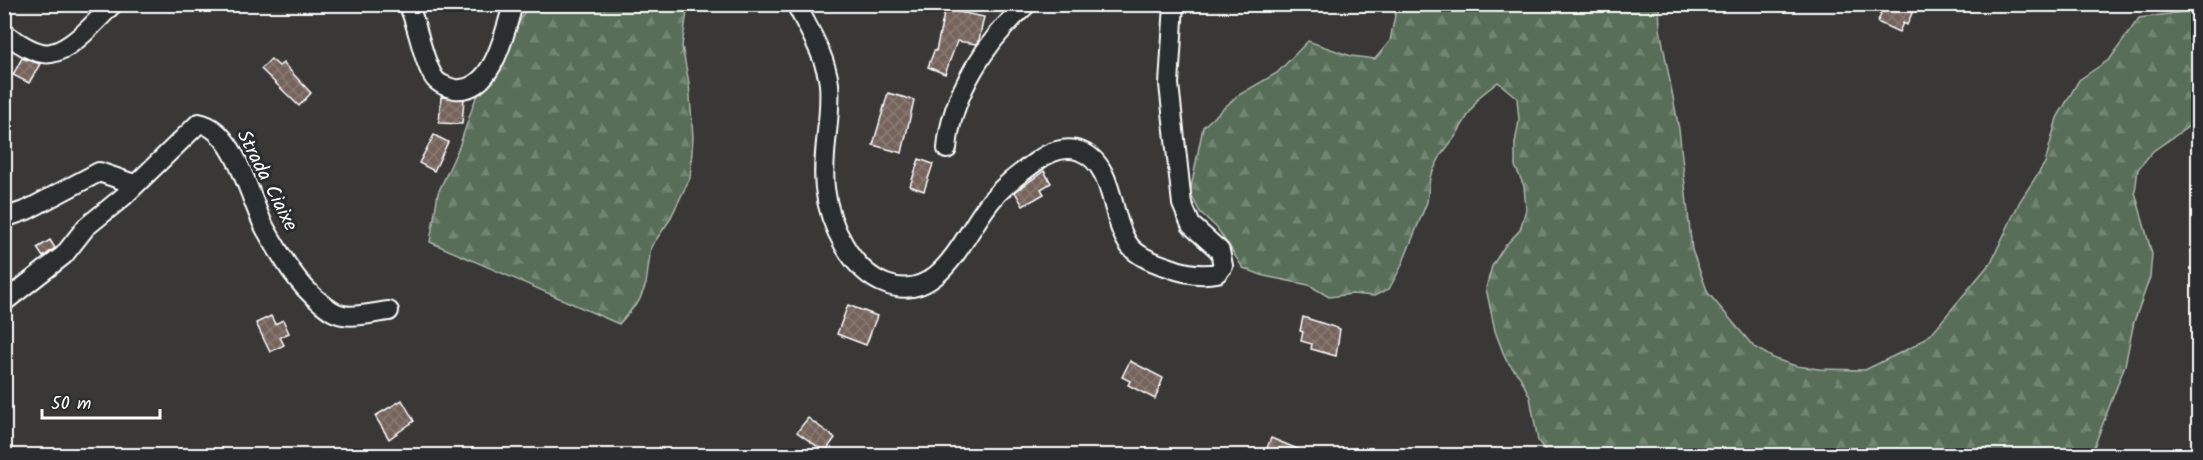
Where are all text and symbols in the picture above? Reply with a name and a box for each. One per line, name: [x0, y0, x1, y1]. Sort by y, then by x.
street label: Strada Ciaixe: [227, 125, 305, 237]
scale bar: [42, 382, 160, 420]
text: 50 m: [51, 390, 91, 419]

